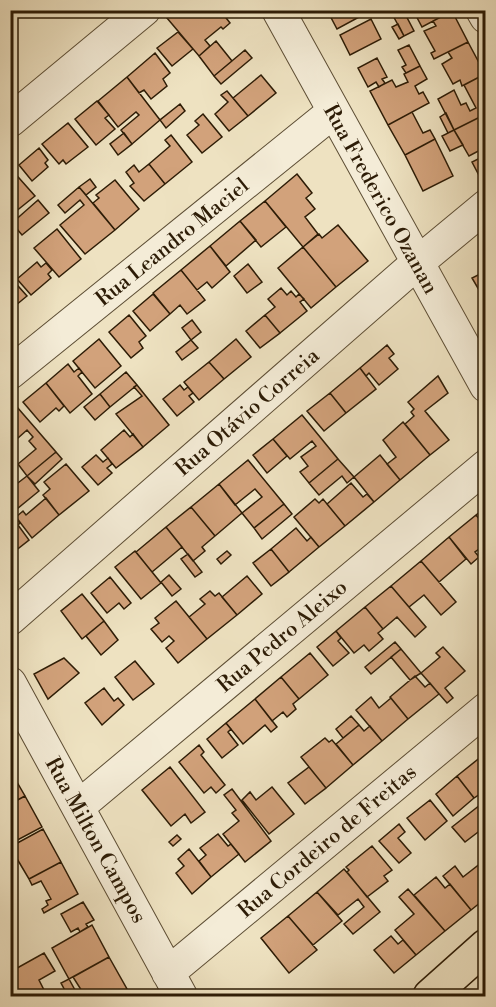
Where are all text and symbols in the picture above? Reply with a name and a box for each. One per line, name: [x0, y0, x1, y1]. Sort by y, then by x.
street label: Rua Frederico Ozanan: [317, 100, 443, 299]
street label: Rua Leandro Maciel: [91, 173, 254, 313]
street label: Rua Otávio Correia: [170, 343, 325, 482]
street label: Rua Pedro Aleixo: [212, 575, 353, 699]
street label: Rua Milton Campos: [39, 753, 151, 928]
street label: Rua Cordeiro de Freitas: [233, 759, 422, 924]

